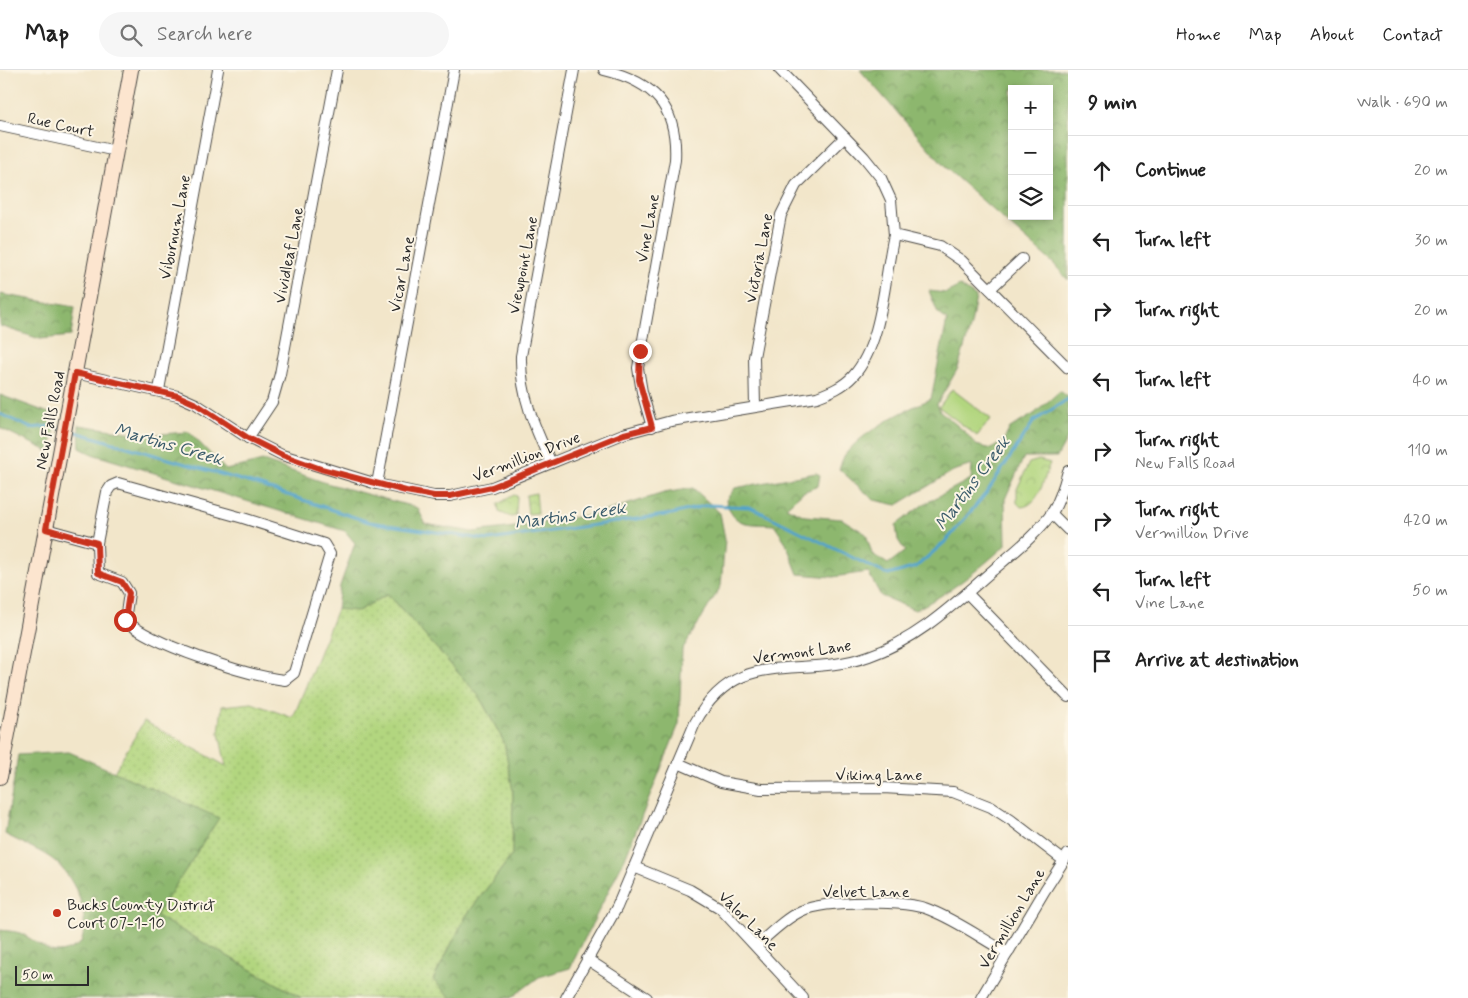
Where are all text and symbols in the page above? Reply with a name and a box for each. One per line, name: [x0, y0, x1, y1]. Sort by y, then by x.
search box: [99, 12, 449, 57]
text: Map: [25, 19, 69, 50]
icon: search: [117, 21, 145, 49]
text: Search here: [157, 22, 253, 47]
text: Home: [1176, 23, 1221, 47]
text: Map: [1249, 23, 1282, 47]
text: About: [1310, 23, 1354, 47]
text: Contact: [1382, 23, 1443, 47]
map controls: [1008, 85, 1053, 220]
button: +: [1008, 85, 1053, 130]
text: 9 min: [1088, 89, 1137, 117]
text: Walk · 690 m: [1357, 92, 1448, 113]
street label: Rue Court: [25, 108, 96, 143]
button: −: [1008, 130, 1053, 175]
icon: ahead: [1088, 157, 1116, 185]
text: Continue: [1135, 158, 1206, 183]
text: 20 m: [1414, 160, 1448, 181]
street label: Viburnum Lane: [155, 173, 196, 281]
button: layers: [1008, 175, 1053, 220]
street label: Vine Lane: [632, 192, 665, 264]
street label: Vividleaf Lane: [270, 205, 309, 305]
street label: Victoria Lane: [740, 212, 778, 305]
street label: Viewpoint Lane: [504, 215, 543, 316]
icon: left: [1088, 227, 1116, 255]
text: Turn left: [1135, 228, 1211, 253]
text: 30 m: [1415, 230, 1448, 251]
street label: Vicar Lane: [385, 234, 420, 314]
icon: right: [1088, 297, 1116, 325]
text: Turn right: [1135, 298, 1219, 323]
text: 20 m: [1414, 300, 1448, 321]
route end: [629, 340, 652, 363]
icon: left: [1088, 367, 1116, 395]
text: Turn left: [1135, 368, 1211, 393]
street label: New Falls Road: [31, 369, 70, 471]
text: 40 m: [1412, 370, 1448, 391]
water label: Martins Creek: [112, 418, 227, 472]
street label: Vermillion Drive: [470, 427, 583, 488]
text: Turn right: [1135, 428, 1219, 453]
water label: Martins Creek: [930, 431, 1017, 535]
icon: right: [1088, 437, 1116, 465]
text: 110 m: [1407, 440, 1448, 461]
text: New Falls Road: [1135, 453, 1235, 474]
water label: Martins Creek: [513, 496, 628, 536]
text: Turn right: [1135, 498, 1219, 523]
icon: right: [1088, 507, 1116, 535]
text: 420 m: [1404, 510, 1448, 531]
text: Vermillion Drive: [1135, 523, 1249, 544]
text: Turn left: [1135, 568, 1211, 593]
icon: left: [1088, 577, 1116, 605]
text: 50 m: [1412, 580, 1448, 601]
text: Vine Lane: [1135, 593, 1205, 614]
route start: [114, 609, 137, 632]
street label: Vermont Lane: [752, 635, 853, 670]
icon: arrive: [1088, 647, 1116, 675]
text: Arrive at destination: [1135, 648, 1299, 673]
street label: Viking Lane: [836, 765, 922, 786]
street label: Vermillion Lane: [974, 864, 1051, 973]
street label: Velvet Lane: [822, 882, 910, 903]
street label: Valor Lane: [714, 887, 782, 956]
place label: Bucks County District Court 07-1-10: [67, 895, 215, 934]
marker: Bucks County District Court 07-1-10: [51, 907, 63, 919]
scale bar: [15, 963, 89, 986]
text: 50 m: [22, 966, 53, 984]

